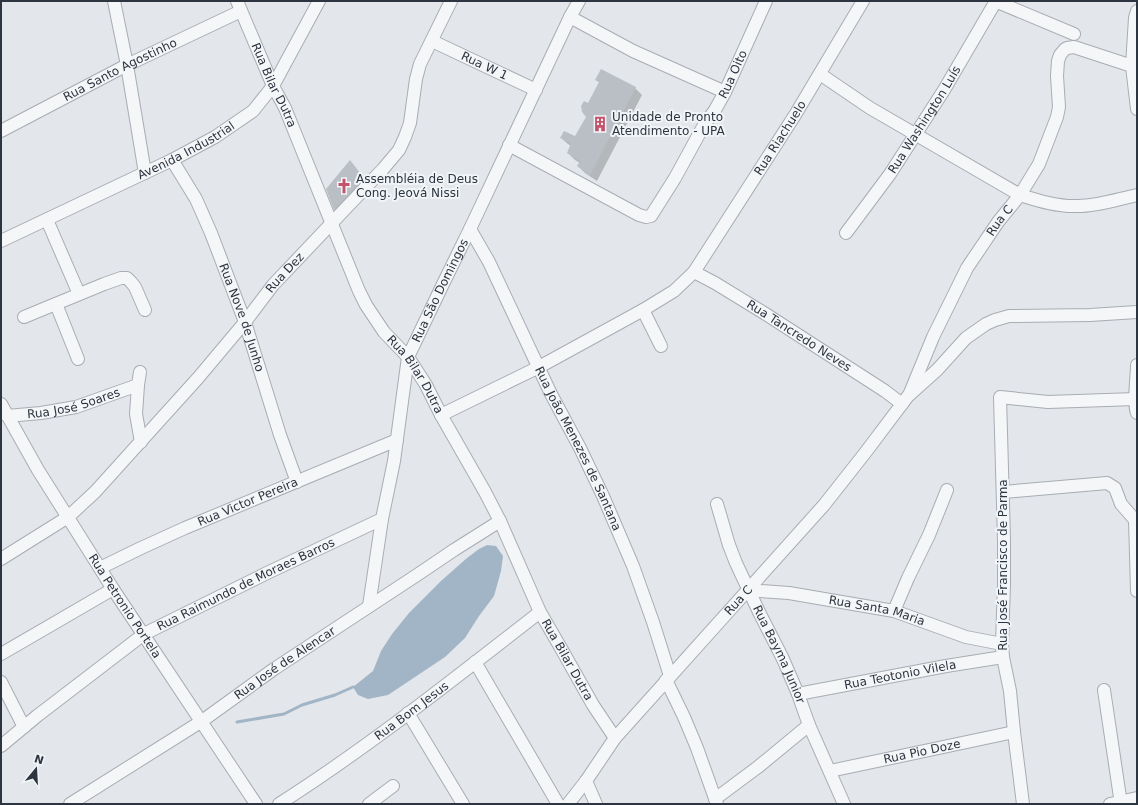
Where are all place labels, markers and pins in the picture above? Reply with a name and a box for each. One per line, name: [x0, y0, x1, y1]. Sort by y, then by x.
place label: Unidade de Pronto Atendimento - UPA: [612, 110, 726, 138]
building icon: Unidade de Pronto Atendimento - UPA: [591, 115, 609, 133]
place label: Assembléia de Deus Cong. Jeová Nissi: [356, 172, 478, 200]
church icon: Assembléia de Deus Cong. Jeová Nissi: [335, 177, 353, 195]

